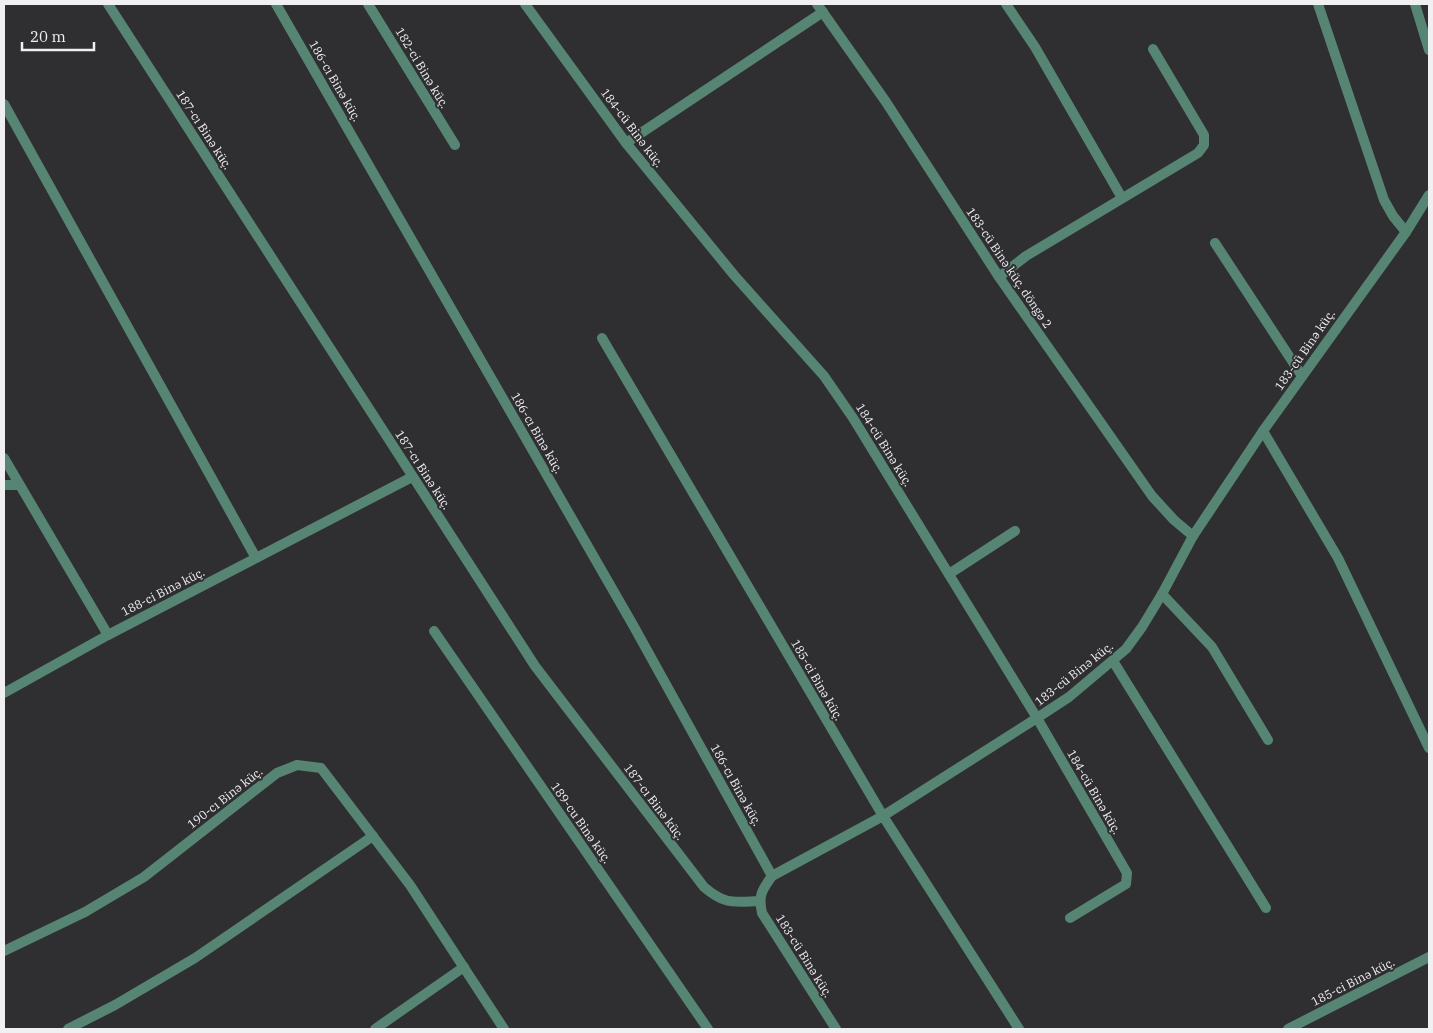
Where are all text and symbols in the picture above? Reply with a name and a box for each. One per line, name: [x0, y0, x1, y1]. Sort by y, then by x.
scale bar: [22, 20, 95, 52]
street label: 182-ci Binə küç.: [392, 25, 452, 111]
text: 20 m: [30, 27, 66, 46]
street label: 186-cı Binə küç.: [306, 37, 365, 124]
street label: 184-cü Binə küç.: [598, 85, 667, 170]
street label: 187-cı Binə küç.: [173, 87, 236, 172]
street label: 183-cü Binə küç. döngə 2: [963, 204, 1055, 331]
street label: 183-cü Binə küç.: [1271, 306, 1338, 393]
street label: 186-cı Binə küç.: [508, 389, 567, 476]
street label: 184-cü Binə küç.: [853, 400, 916, 489]
street label: 187-cı Binə küç.: [392, 427, 455, 512]
street label: 188-ci Binə küç.: [119, 564, 207, 619]
street label: 185-ci Binə küç.: [788, 636, 847, 723]
street label: 183-cü Binə küç.: [1032, 638, 1116, 709]
street label: 186-cı Binə küç.: [708, 741, 765, 828]
street label: 184-cü Binə küç.: [1064, 747, 1125, 837]
street label: 187-cı Binə küç.: [621, 761, 688, 843]
street label: 190-cı Binə küç.: [184, 764, 265, 832]
street label: 189-cu Binə küç.: [548, 779, 615, 866]
street label: 183-cü Binə küç.: [773, 911, 836, 1000]
street label: 185-ci Binə küç.: [1309, 954, 1397, 1009]

